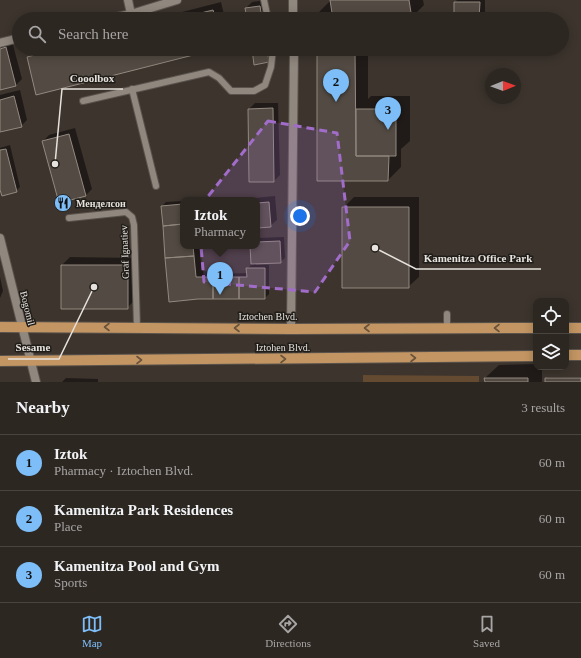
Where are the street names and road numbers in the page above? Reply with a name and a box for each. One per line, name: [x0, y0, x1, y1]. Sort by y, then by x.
street label: Graf Ignatiev: [118, 225, 131, 279]
street label: Bogomil: [18, 290, 37, 327]
street label: Iztochen Blvd.: [239, 311, 297, 322]
street label: Iztohen Blvd.: [256, 342, 310, 353]

